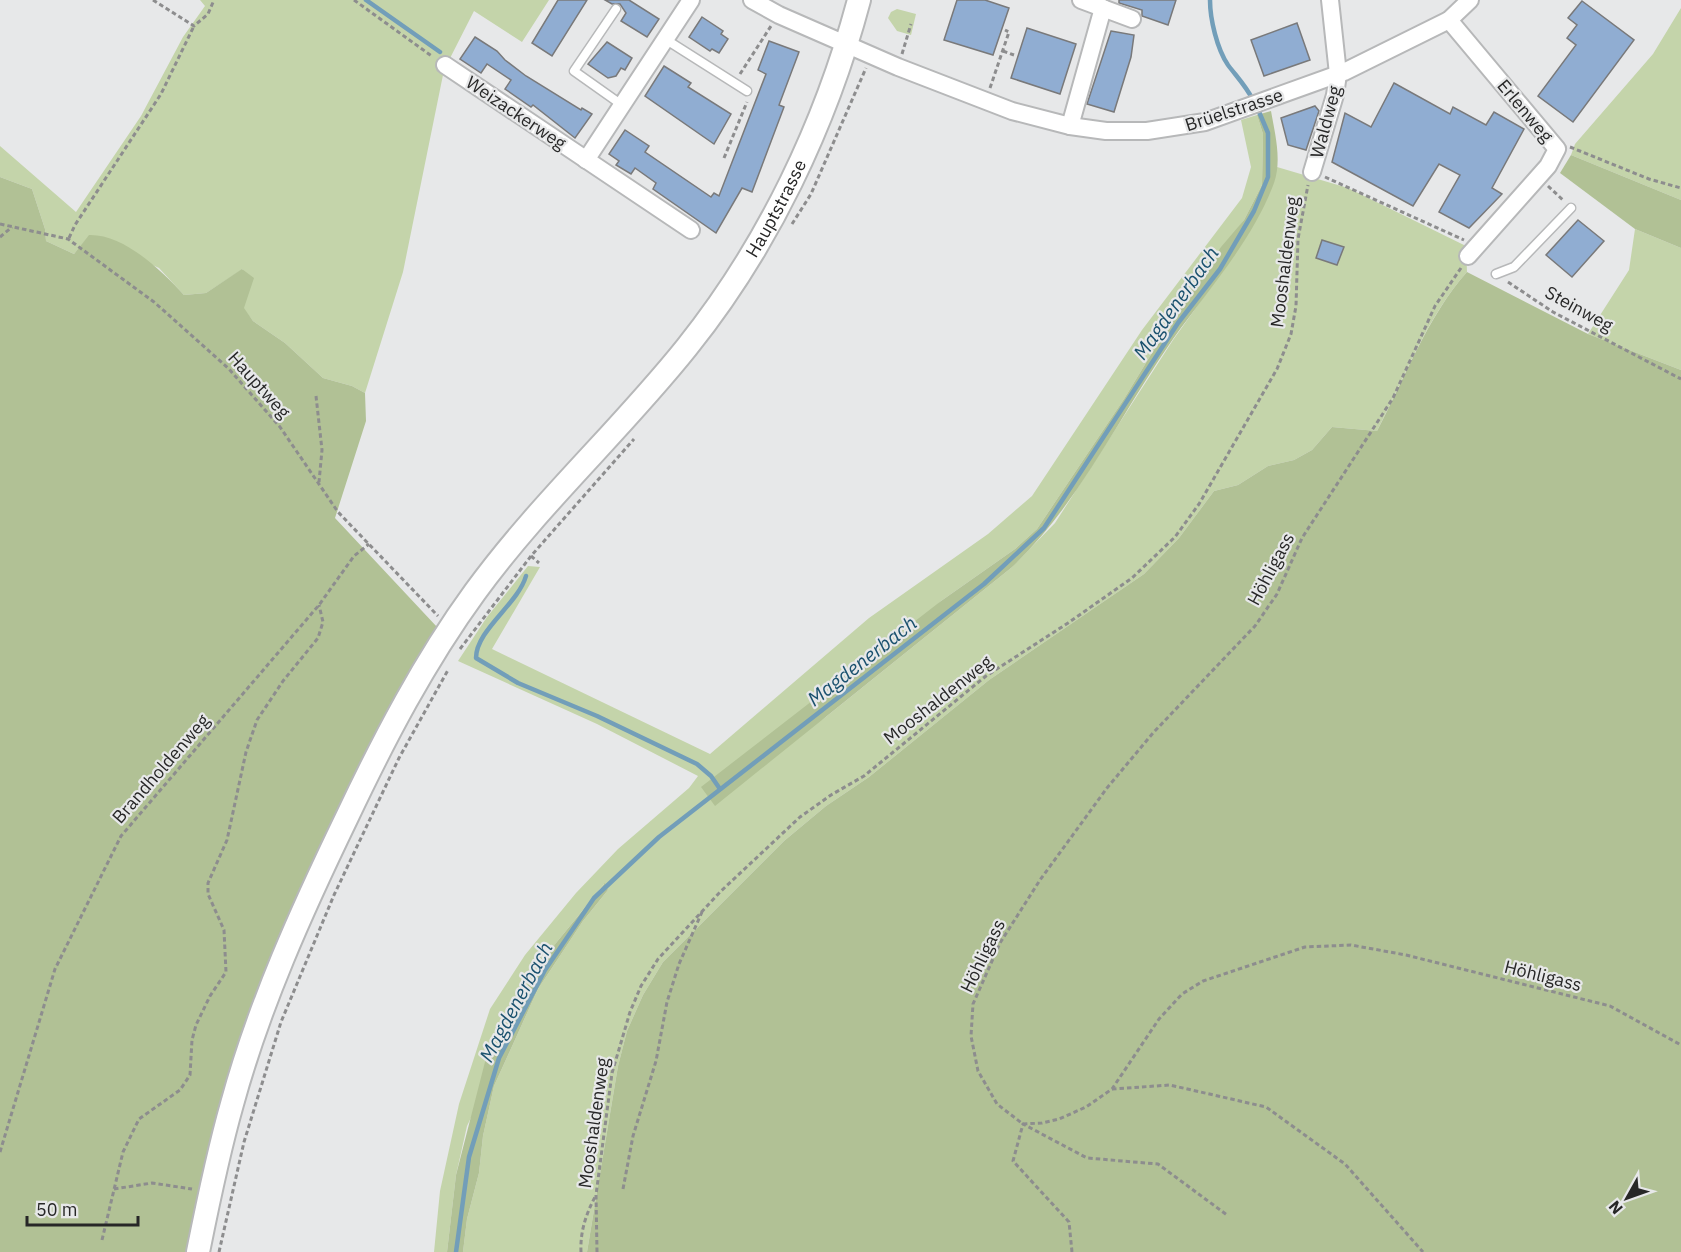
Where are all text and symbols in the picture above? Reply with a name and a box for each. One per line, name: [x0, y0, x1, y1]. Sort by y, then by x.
street label: Weizackerweg: [462, 71, 571, 155]
street label: Erlenweg: [1492, 75, 1559, 147]
street label: Brüelstrasse: [1182, 83, 1286, 136]
street label: Waldweg: [1305, 83, 1346, 161]
street label: Hauptstrasse: [740, 156, 811, 262]
street label: Mooshaldenweg: [1265, 195, 1304, 329]
water label: Magdenerbach: [1127, 241, 1225, 365]
street label: Steinweg: [1541, 280, 1618, 337]
street label: Hauptweg: [223, 346, 296, 423]
street label: Höhligass: [1242, 529, 1299, 609]
water label: Magdenerbach: [801, 609, 922, 712]
street label: Mooshaldenweg: [879, 650, 997, 749]
street label: Brandholdenweg: [107, 709, 215, 828]
street label: Höhligass: [955, 915, 1010, 996]
water label: Magdenerbach: [473, 937, 559, 1067]
street label: Höhligass: [1502, 955, 1584, 996]
street label: Mooshaldenweg: [573, 1056, 614, 1190]
north arrow: [1597, 1168, 1657, 1228]
scale bar: [27, 1189, 138, 1227]
text: N: [1604, 1197, 1627, 1219]
text: 50 m: [36, 1198, 78, 1221]

